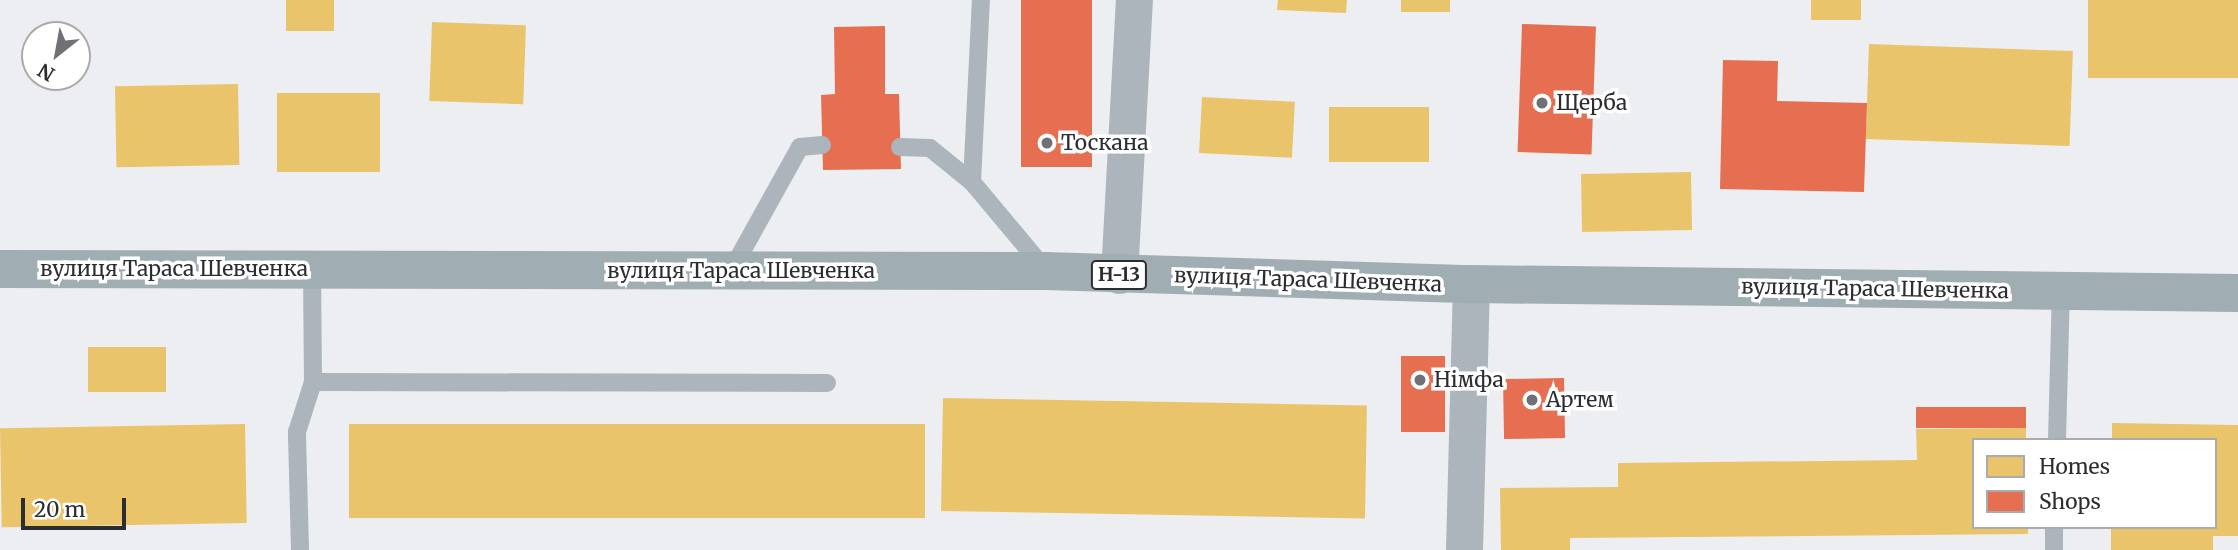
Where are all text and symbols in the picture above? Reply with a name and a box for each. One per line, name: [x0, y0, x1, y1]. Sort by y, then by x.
north arrow: [21, 21, 91, 91]
text: N: [34, 58, 59, 86]
place label: Щерба: [1556, 90, 1627, 116]
marker: Щерба: [1534, 95, 1550, 111]
place label: Тоскана: [1061, 130, 1148, 156]
marker: Тоскана: [1039, 135, 1055, 151]
street label: вулиця Тараса Шевченка: [40, 256, 308, 282]
street label: вулиця Тараса Шевченка: [607, 258, 875, 284]
road number: Н-13: [1089, 260, 1149, 290]
street label: вулиця Тараса Шевченка: [1174, 263, 1442, 297]
street label: вулиця Тараса Шевченка: [1741, 274, 2009, 304]
place label: Німфа: [1434, 367, 1504, 393]
marker: Німфа: [1412, 372, 1428, 388]
place label: Артем: [1546, 387, 1614, 413]
marker: Артем: [1524, 392, 1540, 408]
legend: [1972, 438, 2217, 529]
text: Homes: [2039, 453, 2110, 480]
scale bar: [24, 484, 130, 528]
text: Shops: [2039, 488, 2101, 515]
text: 20 m: [34, 496, 85, 523]

